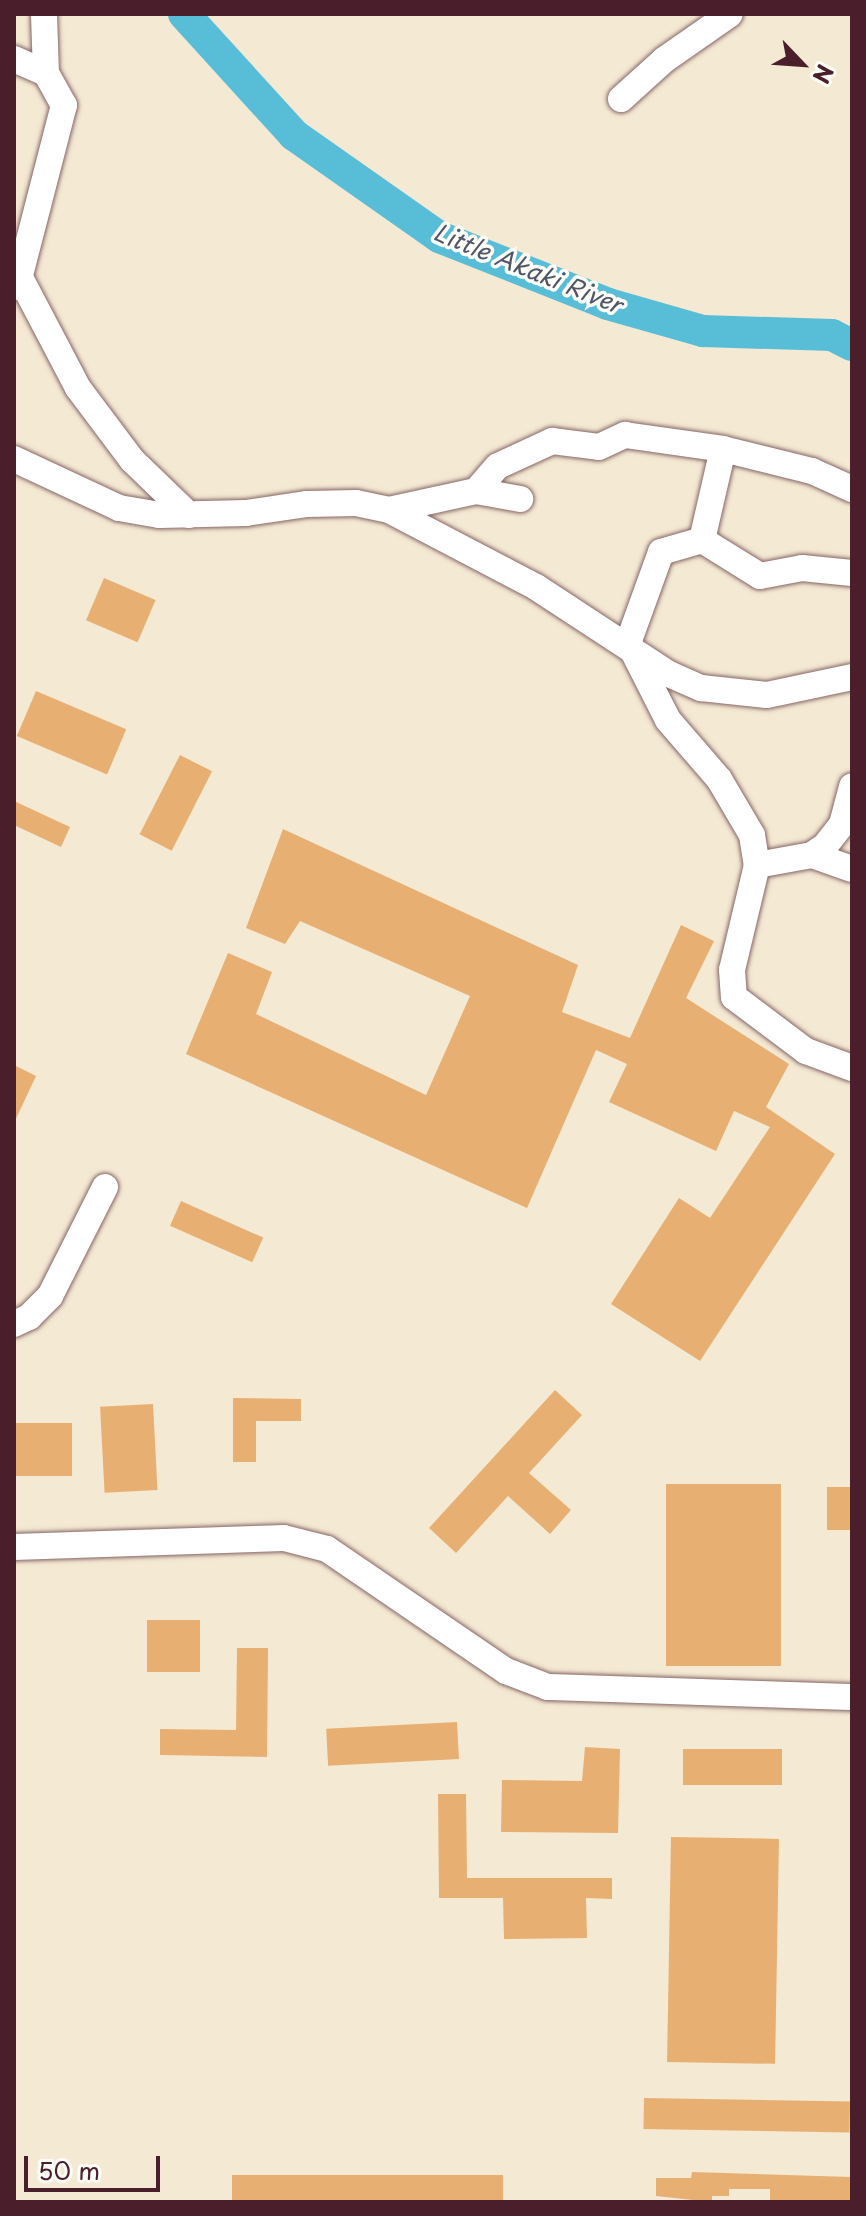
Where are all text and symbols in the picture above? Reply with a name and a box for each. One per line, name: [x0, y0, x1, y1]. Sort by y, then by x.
north arrow: [762, 24, 842, 104]
text: N: [806, 59, 843, 89]
water label: Little Akaki River: [428, 217, 628, 319]
scale bar: [28, 2140, 164, 2190]
text: 50 m: [38, 2152, 100, 2188]

